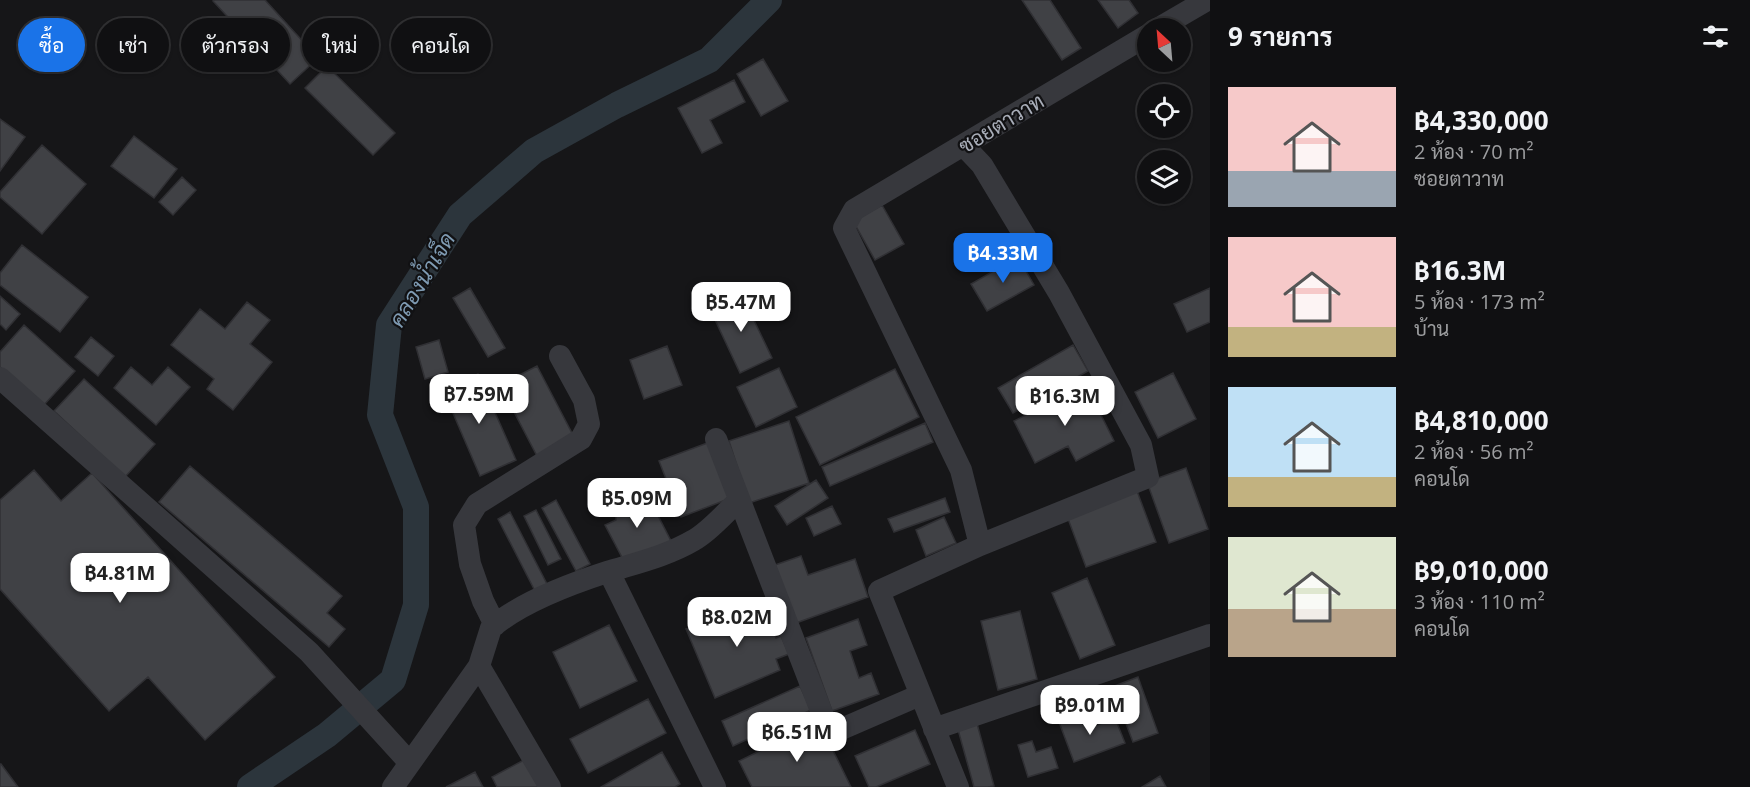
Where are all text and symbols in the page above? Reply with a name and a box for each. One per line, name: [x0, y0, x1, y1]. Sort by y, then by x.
chip: ซื้อ: [18, 18, 85, 72]
chip: เช่า: [97, 18, 169, 72]
chip: ตัวกรอง: [181, 18, 290, 72]
chip: ใหม่: [302, 18, 379, 72]
chip: คอนโด: [391, 18, 491, 72]
north arrow: [1137, 18, 1191, 72]
map controls: [1137, 18, 1191, 204]
text: 9 รายการ: [1228, 18, 1333, 54]
icon: filters: [1699, 20, 1732, 53]
button: locate: [1137, 84, 1191, 138]
street label: ซอยตาวาท: [953, 87, 1049, 159]
text: ฿4,330,000: [1414, 102, 1549, 138]
icon: home: [1276, 111, 1348, 183]
text: 2 ห้อง · 70 m²: [1414, 138, 1533, 165]
button: layers: [1137, 150, 1191, 204]
text: ซอยตาวาท: [1414, 165, 1504, 192]
water label: คลองน้ำเจ็ด: [378, 224, 461, 332]
pin: ฿4.33M: [954, 233, 1052, 284]
text: ฿4.33M: [968, 239, 1038, 266]
text: ฿16.3M: [1414, 252, 1506, 288]
icon: home: [1276, 261, 1348, 333]
pin: ฿5.47M: [692, 282, 790, 333]
text: ฿5.47M: [706, 288, 776, 315]
text: 5 ห้อง · 173 m²: [1414, 288, 1545, 315]
text: บ้าน: [1414, 315, 1449, 342]
pin: ฿7.59M: [430, 374, 528, 425]
pin: ฿16.3M: [1016, 376, 1114, 427]
text: ฿7.59M: [444, 380, 514, 407]
text: ฿16.3M: [1030, 382, 1100, 409]
text: ฿4,810,000: [1414, 402, 1549, 438]
icon: home: [1276, 411, 1348, 483]
text: 2 ห้อง · 56 m²: [1414, 438, 1533, 465]
text: คอนโด: [1414, 465, 1470, 492]
pin: ฿5.09M: [588, 478, 686, 529]
text: ฿5.09M: [602, 484, 672, 511]
text: ฿9,010,000: [1414, 552, 1549, 588]
pin: ฿4.81M: [71, 553, 169, 604]
text: ฿4.81M: [85, 559, 155, 586]
icon: home: [1276, 561, 1348, 633]
text: 3 ห้อง · 110 m²: [1414, 588, 1545, 615]
pin: ฿8.02M: [688, 597, 786, 648]
text: ฿8.02M: [702, 603, 772, 630]
text: คอนโด: [1414, 615, 1470, 642]
pin: ฿9.01M: [1041, 685, 1139, 736]
text: ฿9.01M: [1055, 691, 1125, 718]
pin: ฿6.51M: [748, 712, 846, 763]
text: ฿6.51M: [762, 718, 832, 745]

